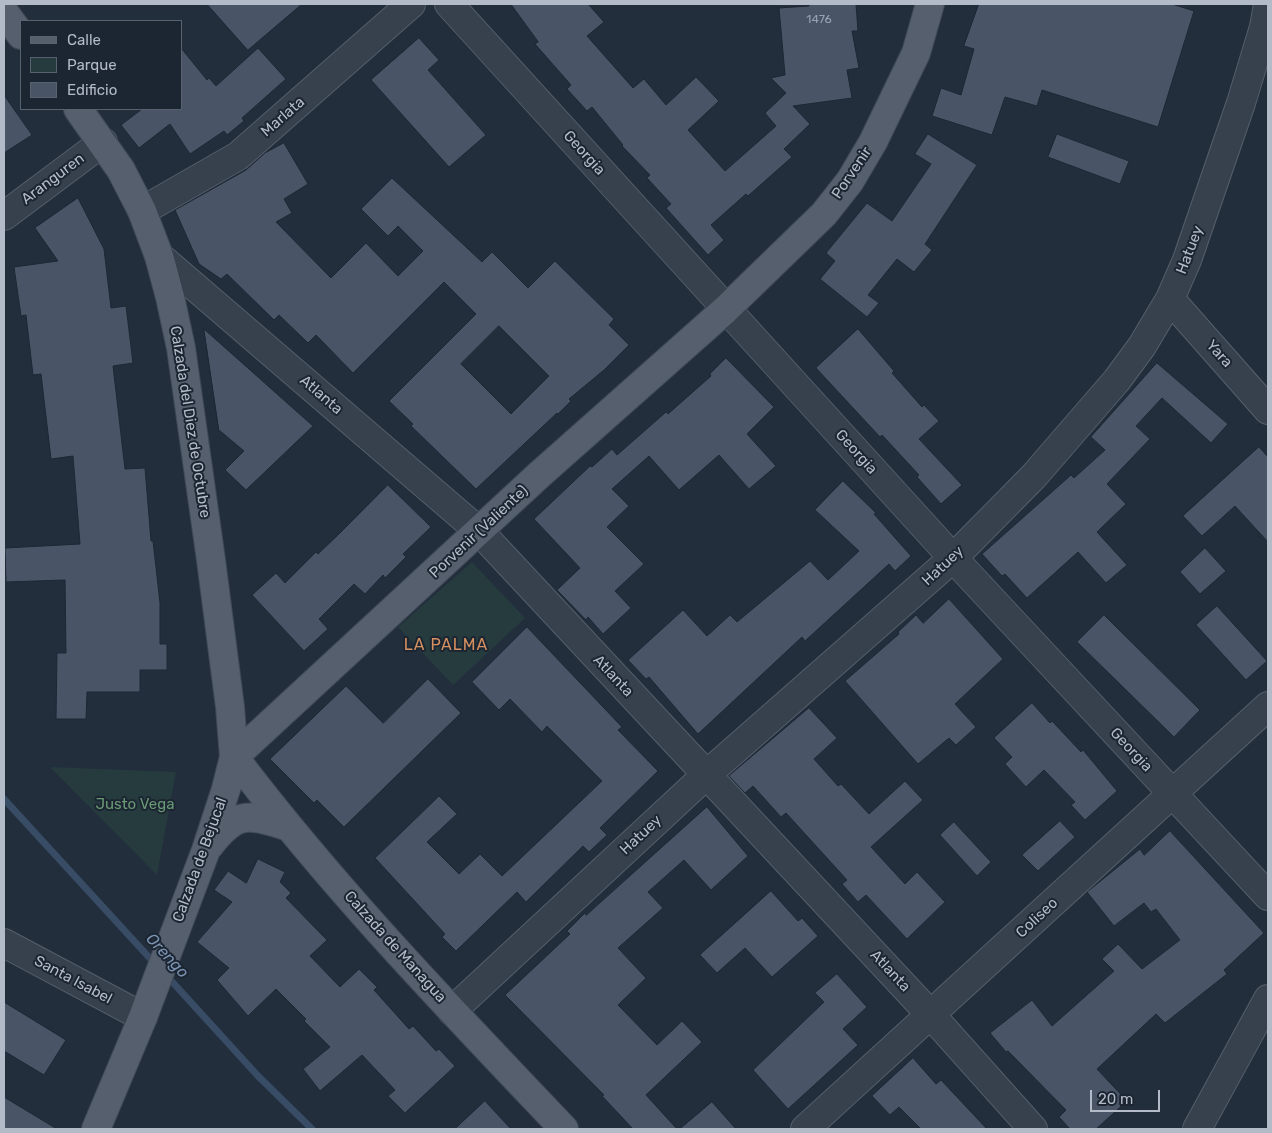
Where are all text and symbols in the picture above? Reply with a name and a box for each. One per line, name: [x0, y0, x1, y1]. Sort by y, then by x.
house number: 1476: [806, 13, 832, 27]
legend: [20, 20, 182, 110]
text: Calle: [67, 31, 101, 49]
text: Parque: [67, 56, 117, 74]
text: Edificio: [67, 81, 117, 99]
street label: Marlata: [258, 93, 308, 141]
street label: Georgia: [559, 127, 609, 179]
street label: Porvenir: [828, 144, 876, 202]
street label: Aranguren: [18, 150, 88, 208]
street label: Hatuey: [1173, 223, 1207, 277]
street label: Calzada del Diez de Octubre: [166, 325, 214, 519]
street label: Yara: [1202, 337, 1236, 371]
street label: Atlanta: [296, 372, 346, 418]
street label: Georgia: [831, 426, 881, 478]
street label: Porvenir (Valiente): [426, 482, 532, 582]
street label: Hatuey: [919, 542, 967, 590]
district label: LA PALMA: [403, 635, 489, 655]
street label: Atlanta: [589, 651, 637, 701]
street label: Georgia: [1106, 724, 1156, 776]
street label: Calzada de Bejucal: [169, 795, 231, 925]
park label: Justo Vega: [96, 796, 174, 814]
street label: Hatuey: [617, 811, 665, 859]
street label: Calzada de Managua: [340, 888, 450, 1006]
street label: Coliseo: [1012, 894, 1062, 942]
water label: Orengo: [142, 930, 192, 982]
street label: Atlanta: [866, 946, 914, 996]
street label: Santa Isabel: [31, 952, 115, 1008]
scale bar: [1092, 1080, 1162, 1112]
text: 20 m: [1098, 1090, 1133, 1108]

